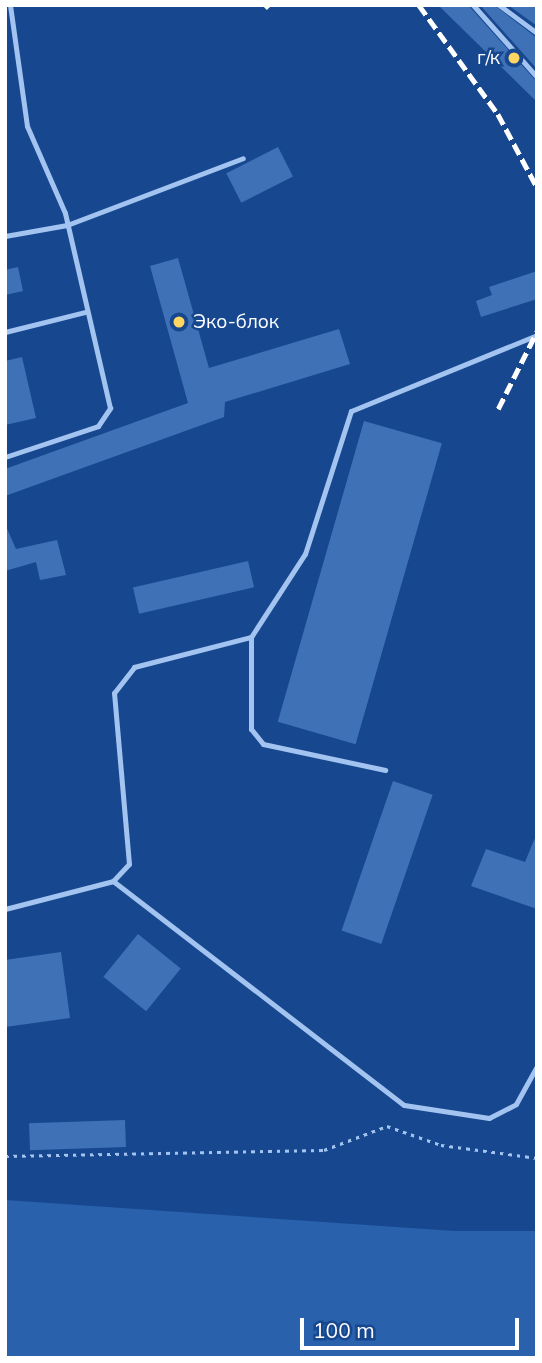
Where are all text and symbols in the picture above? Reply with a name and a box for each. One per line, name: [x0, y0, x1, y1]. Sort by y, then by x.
place label: г/к: [477, 47, 500, 69]
marker: г/к: [506, 50, 522, 66]
place label: Эко-блок: [193, 311, 279, 333]
marker: Эко-блок: [171, 314, 187, 330]
scale bar: [304, 1304, 523, 1348]
text: 100 m: [313, 1317, 375, 1343]

